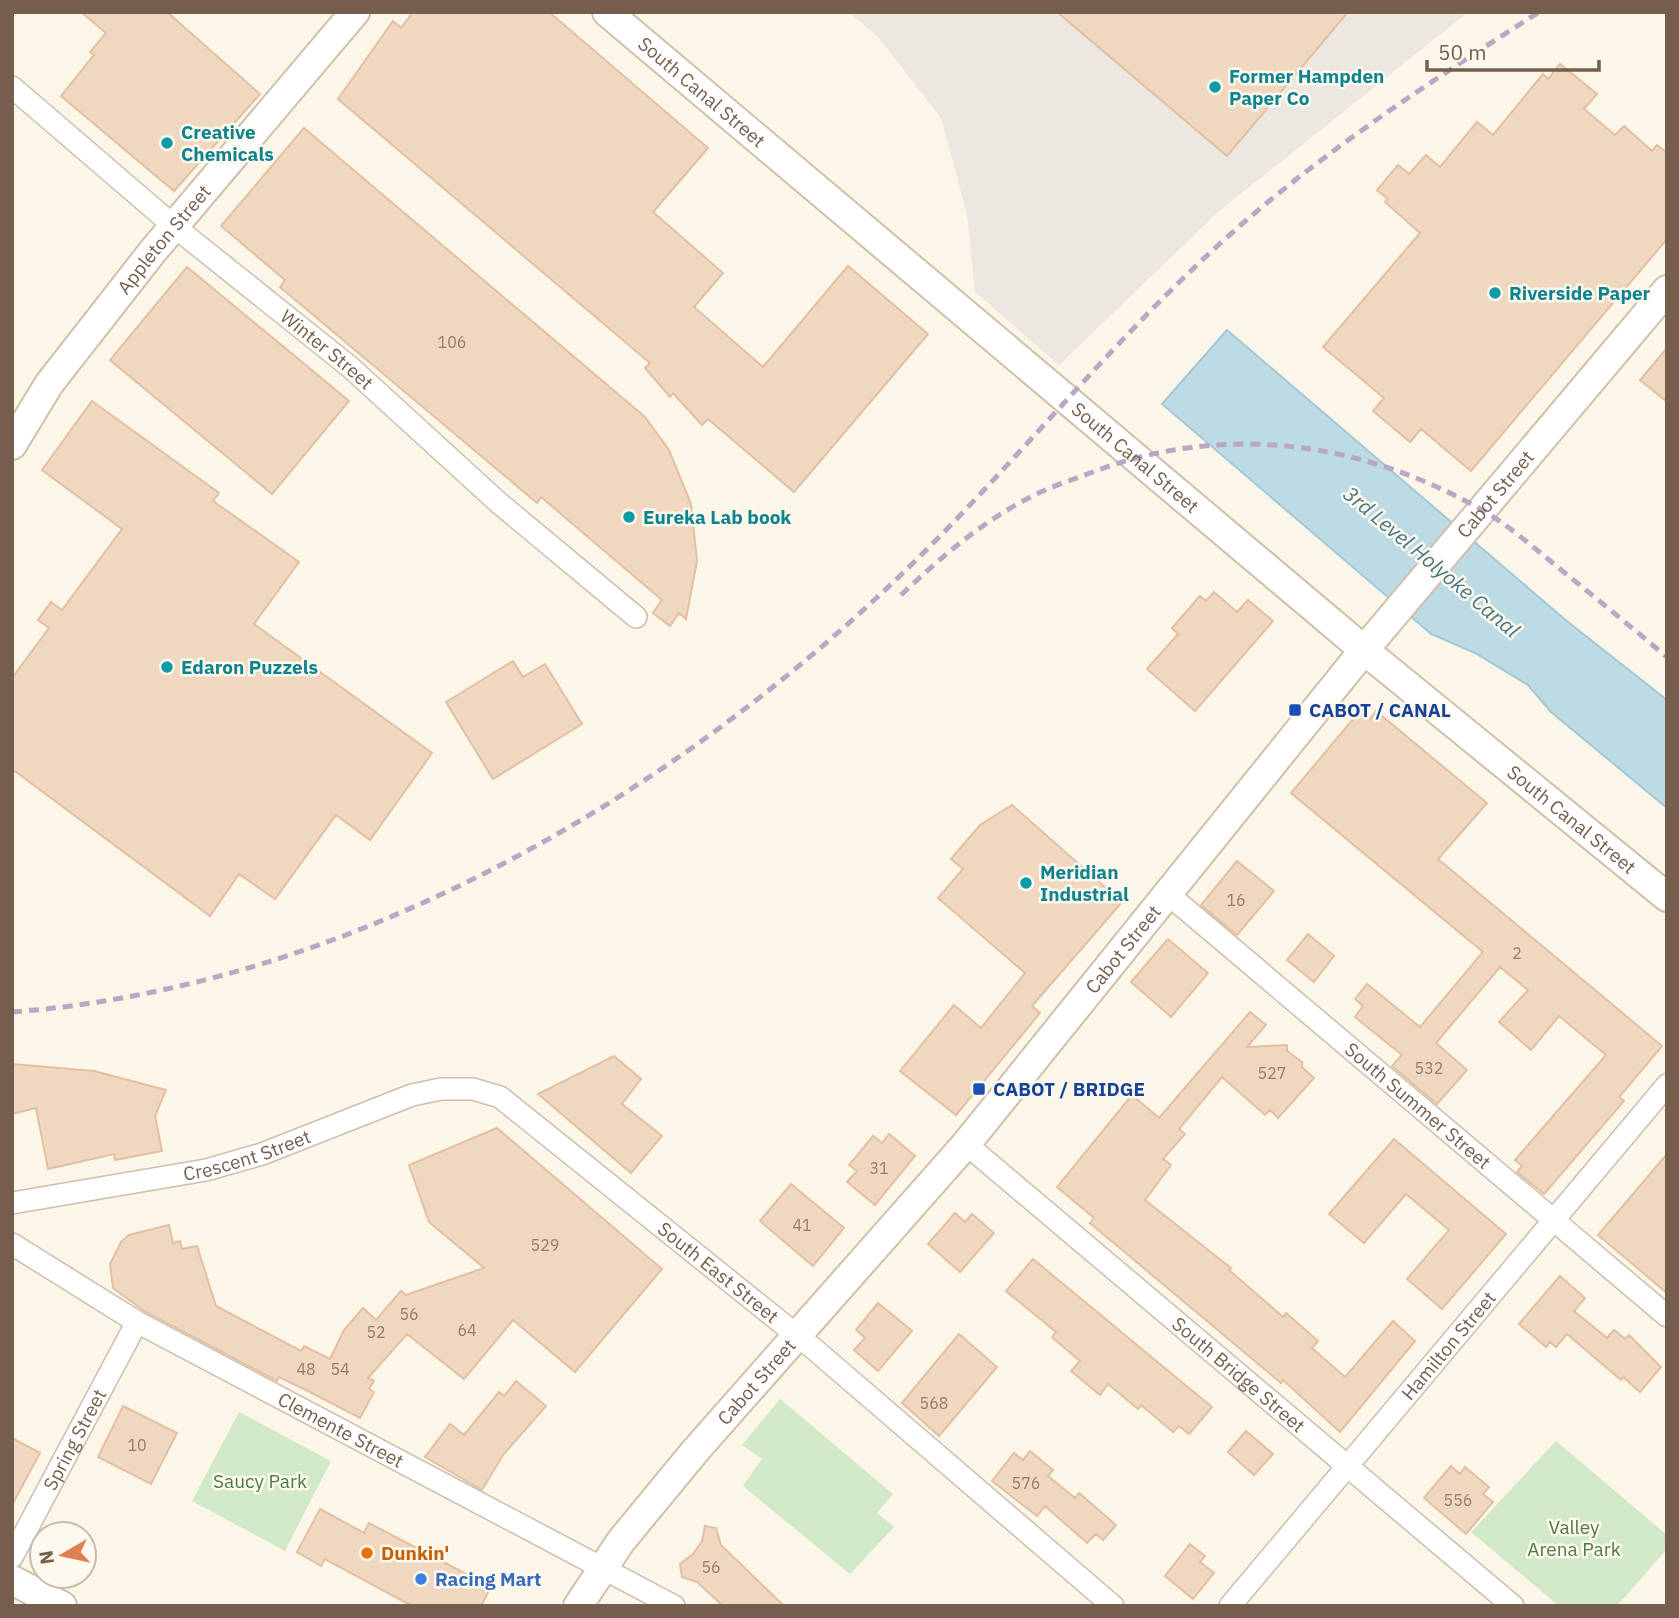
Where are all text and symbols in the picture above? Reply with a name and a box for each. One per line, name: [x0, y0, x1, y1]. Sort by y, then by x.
scale bar: [1427, 28, 1598, 72]
street label: South Canal Street: [633, 31, 770, 152]
text: 50 m: [1438, 38, 1487, 66]
place label: Former Hampden Paper Co: [1229, 64, 1384, 110]
marker: Former Hampden Paper Co: [1207, 79, 1223, 95]
place label: Creative Chemicals: [181, 120, 274, 166]
marker: Creative Chemicals: [159, 135, 175, 151]
street label: Appleton Street: [112, 180, 216, 299]
place label: Riverside Paper: [1509, 281, 1651, 305]
marker: Riverside Paper: [1487, 285, 1503, 301]
street label: Winter Street: [276, 304, 378, 394]
house number: 106: [438, 332, 466, 352]
street label: South Canal Street: [1067, 397, 1204, 518]
street label: Cabot Street: [1452, 446, 1539, 543]
water label: 3rd Level Holyoke Canal: [1337, 479, 1526, 644]
place label: Eureka Lab book: [643, 505, 791, 529]
marker: Eureka Lab book: [621, 509, 637, 525]
place label: Edaron Puzzels: [181, 655, 318, 679]
marker: Edaron Puzzels: [159, 659, 175, 675]
place label: CABOT / CANAL: [1309, 698, 1451, 722]
marker: CABOT / CANAL: [1287, 702, 1303, 718]
street label: South Canal Street: [1502, 760, 1641, 879]
place label: Meridian Industrial: [1040, 860, 1129, 906]
marker: Meridian Industrial: [1018, 875, 1034, 891]
house number: 16: [1226, 890, 1246, 910]
street label: Cabot Street: [1080, 900, 1166, 998]
house number: 2: [1512, 943, 1522, 963]
street label: South Summer Street: [1340, 1037, 1496, 1174]
house number: 532: [1415, 1058, 1443, 1078]
house number: 527: [1258, 1063, 1286, 1083]
place label: CABOT / BRIDGE: [993, 1077, 1145, 1101]
marker: CABOT / BRIDGE: [971, 1081, 987, 1097]
street label: Crescent Street: [181, 1124, 314, 1186]
house number: 31: [869, 1158, 889, 1178]
house number: 41: [792, 1215, 812, 1235]
street label: South East Street: [653, 1217, 784, 1328]
house number: 529: [531, 1235, 559, 1255]
street label: Hamilton Street: [1396, 1286, 1501, 1405]
house number: 56: [399, 1304, 419, 1324]
street label: South Bridge Street: [1167, 1311, 1310, 1437]
house number: 64: [457, 1320, 477, 1340]
house number: 52: [366, 1322, 386, 1342]
street label: Cabot Street: [712, 1334, 801, 1430]
house number: 48: [296, 1359, 316, 1379]
house number: 54: [330, 1359, 350, 1379]
street label: Spring Street: [38, 1385, 111, 1494]
street label: Clemente Street: [274, 1387, 408, 1473]
house number: 568: [920, 1393, 948, 1413]
house number: 10: [127, 1435, 147, 1455]
park label: Saucy Park: [213, 1469, 307, 1493]
house number: 576: [1012, 1473, 1040, 1493]
house number: 556: [1444, 1490, 1472, 1510]
park label: Valley Arena Park: [1527, 1515, 1621, 1561]
north arrow: [28, 1520, 98, 1590]
place label: Dunkin': [381, 1541, 449, 1565]
marker: Dunkin': [359, 1545, 375, 1561]
text: N: [33, 1549, 59, 1566]
house number: 56: [701, 1557, 721, 1577]
place label: Racing Mart: [435, 1567, 541, 1591]
marker: Racing Mart: [413, 1571, 429, 1587]

